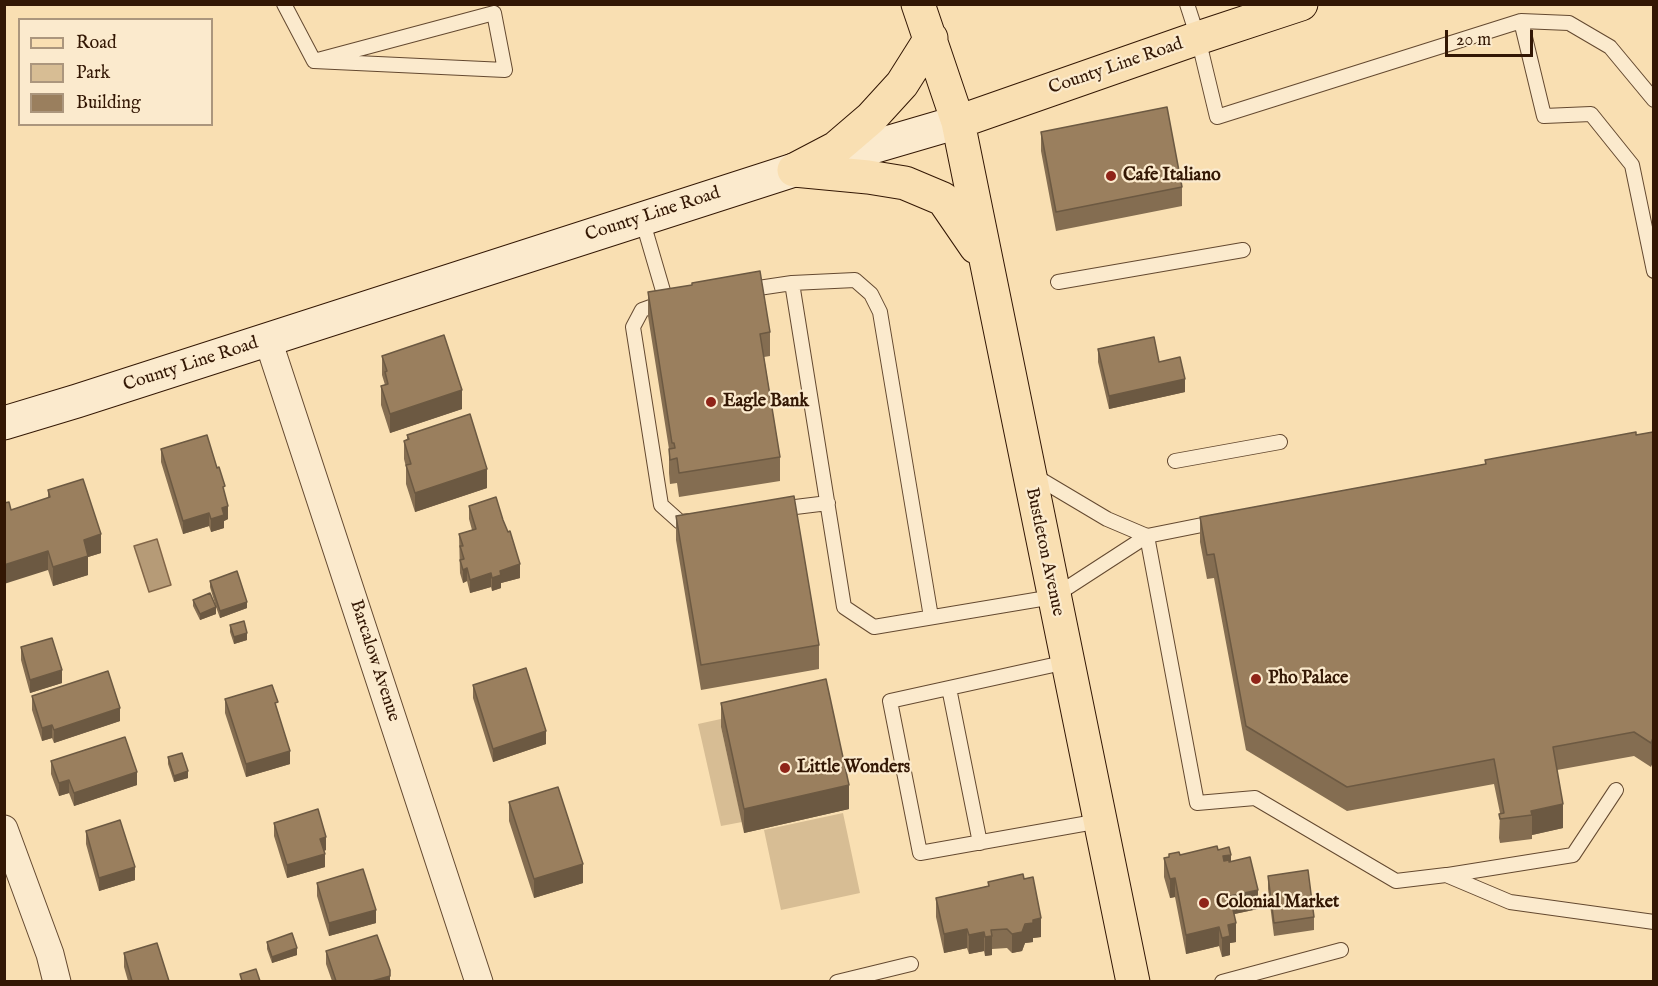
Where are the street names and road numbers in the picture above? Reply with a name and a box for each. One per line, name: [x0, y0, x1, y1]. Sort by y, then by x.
street label: County Line Road: [1046, 34, 1186, 100]
street label: County Line Road: [583, 183, 723, 247]
street label: County Line Road: [121, 333, 261, 397]
street label: Bustleton Avenue: [1020, 486, 1068, 618]
street label: Barcalow Avenue: [344, 597, 404, 725]

